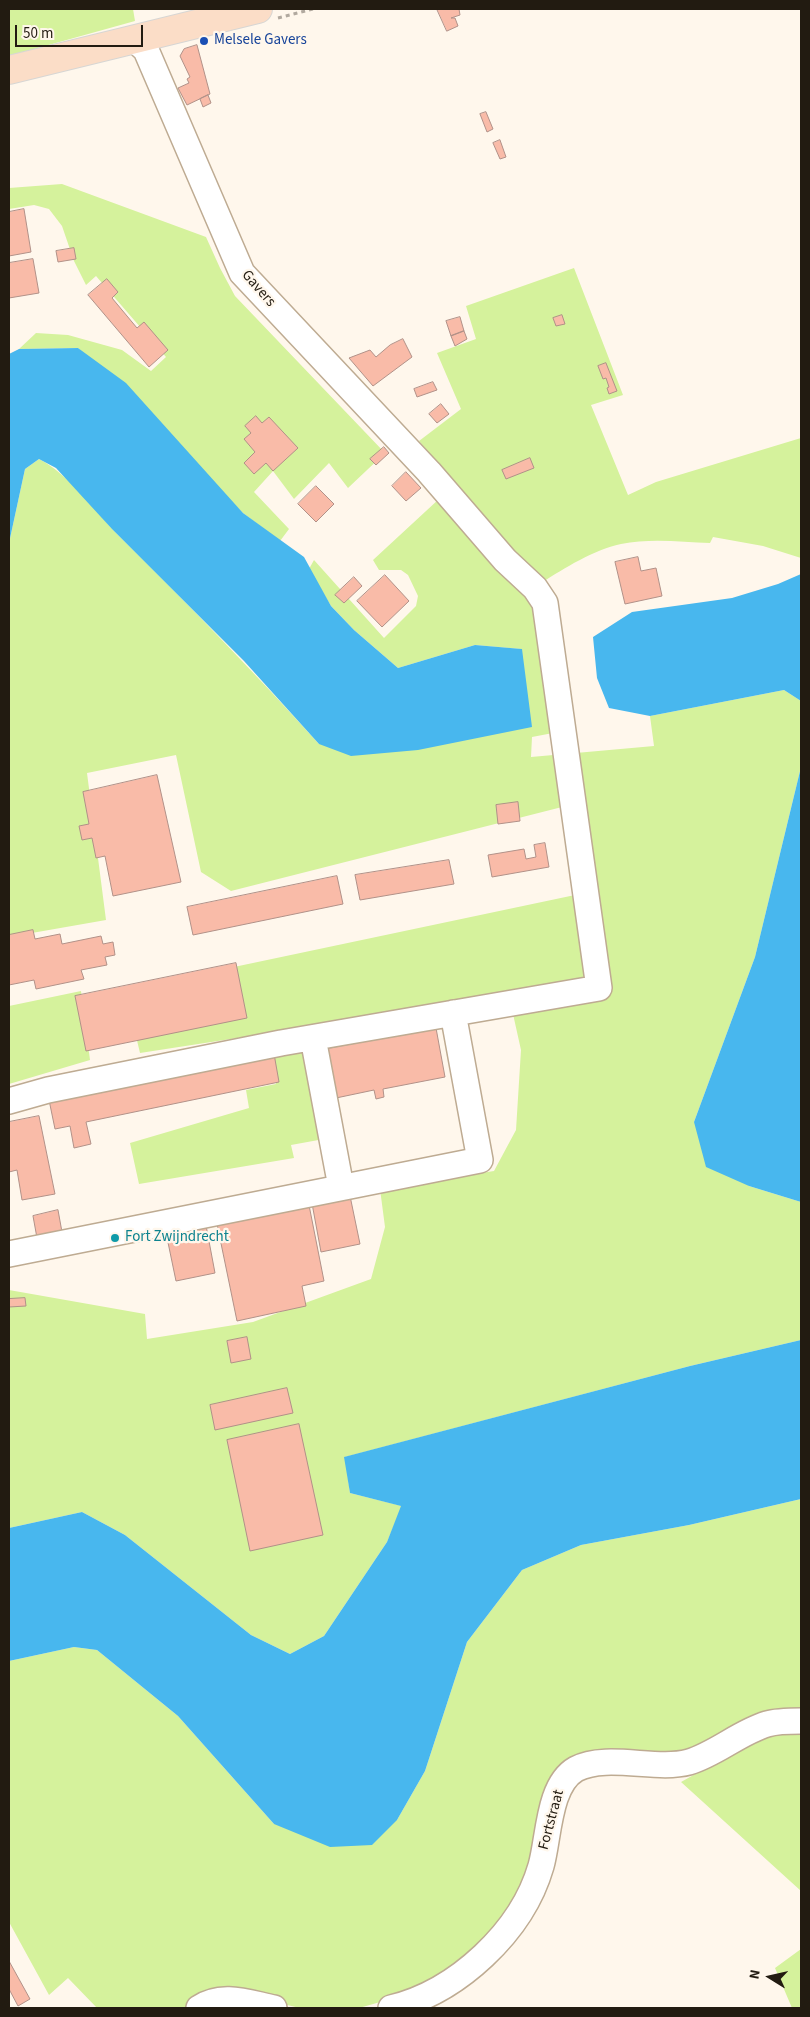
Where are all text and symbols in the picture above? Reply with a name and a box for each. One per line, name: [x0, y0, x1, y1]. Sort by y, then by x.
scale bar: [18, 15, 145, 47]
text: 50 m: [23, 23, 53, 44]
place label: Melsele Gavers: [214, 32, 307, 50]
marker: Melsele Gavers: [198, 35, 210, 47]
street label: Gavers: [237, 267, 279, 311]
place label: Fort Zwijndrecht: [125, 1229, 229, 1247]
marker: Fort Zwijndrecht: [109, 1232, 121, 1244]
street label: Fortstraat: [535, 1788, 569, 1852]
north arrow: [745, 1952, 795, 2002]
text: N: [745, 1968, 766, 1981]

